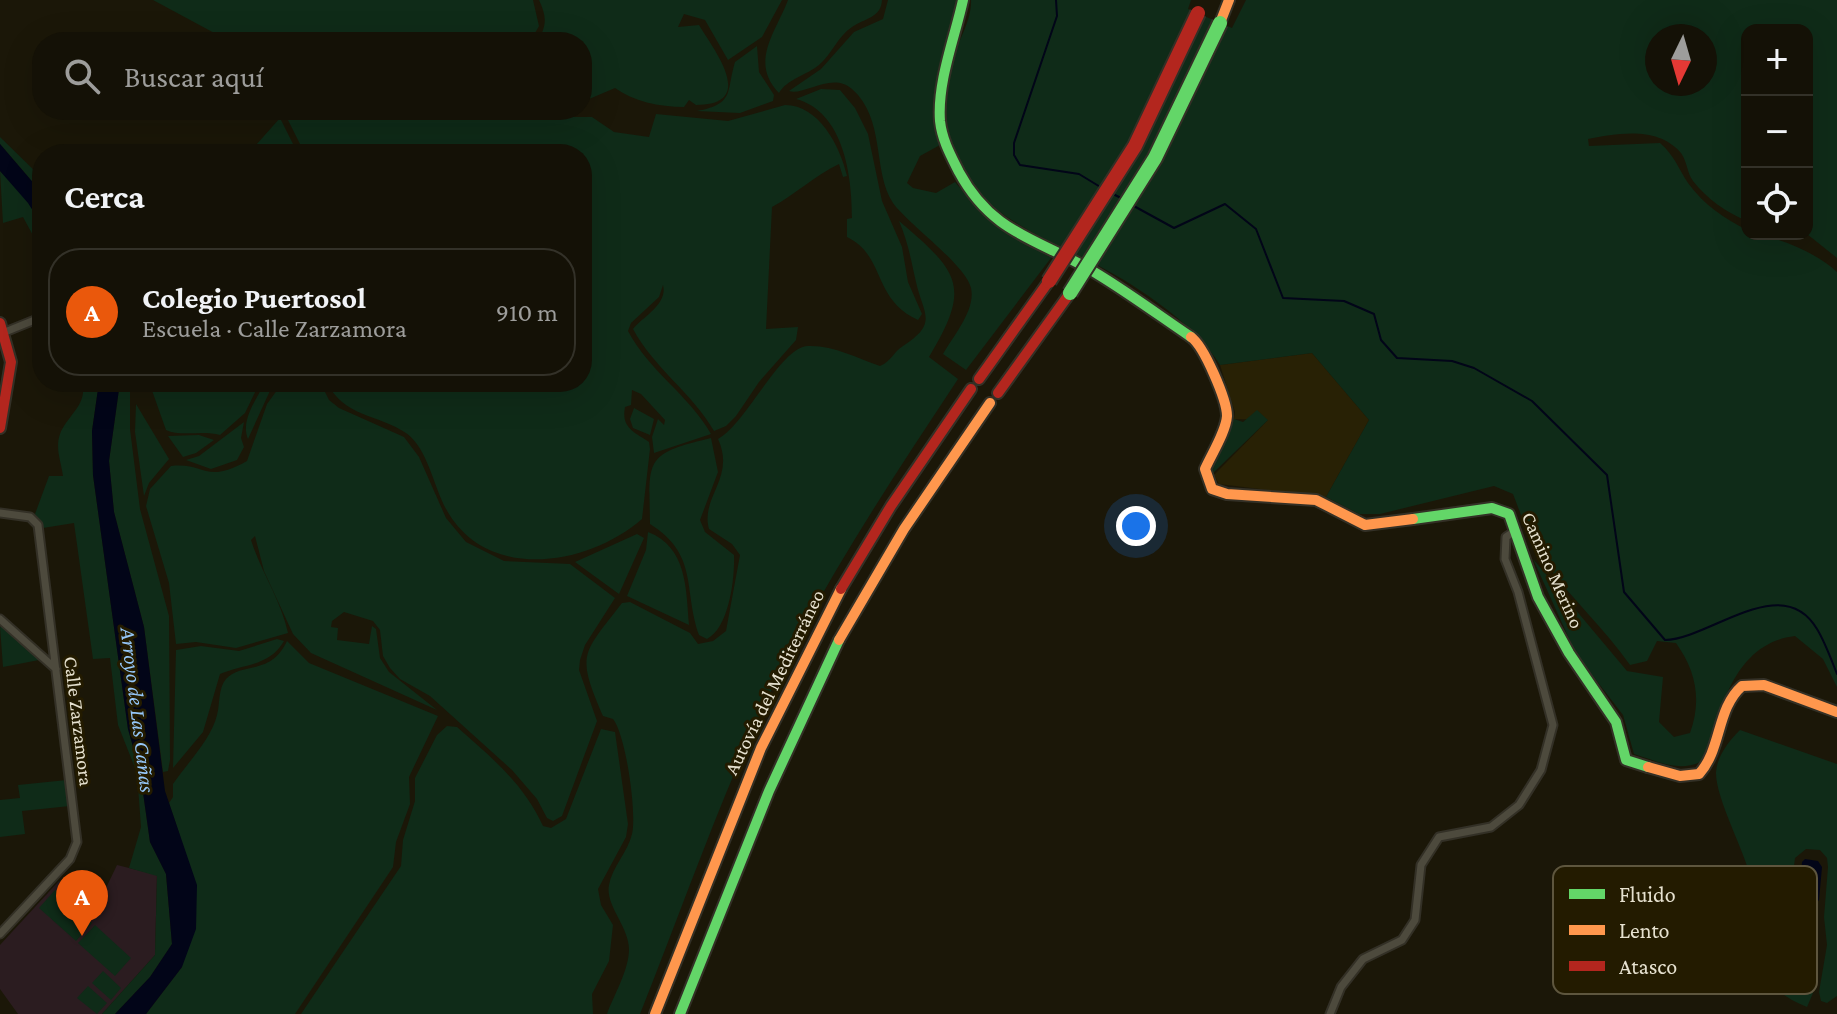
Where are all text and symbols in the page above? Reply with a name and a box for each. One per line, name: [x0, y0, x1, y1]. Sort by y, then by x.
north arrow: [1645, 24, 1717, 96]
map controls: [1741, 24, 1813, 240]
button: +: [1741, 24, 1813, 96]
search box: [32, 32, 592, 120]
icon: search: [60, 54, 104, 98]
text: Buscar aquí: [124, 60, 264, 93]
button: −: [1741, 96, 1813, 168]
button: locate: [1741, 168, 1813, 240]
text: Cerca: [64, 178, 145, 215]
text: Colegio Puertosol: [142, 281, 366, 314]
text: A: [84, 298, 100, 327]
text: 910 m: [496, 298, 558, 327]
text: Escuela · Calle Zarzamora: [142, 314, 407, 343]
your location: [1116, 506, 1156, 546]
street label: Camino Merino: [1518, 508, 1589, 632]
street label: Autovía del Mediterráneo: [720, 586, 828, 778]
water label: Arroyo de Las Cañas: [115, 625, 161, 794]
street label: Calle Zarzamora: [60, 655, 98, 787]
legend: [1553, 866, 1817, 994]
pin: A: [56, 870, 108, 936]
text: Fluido: [1619, 882, 1676, 907]
text: Lento: [1619, 918, 1670, 943]
text: Atasco: [1619, 954, 1677, 979]

